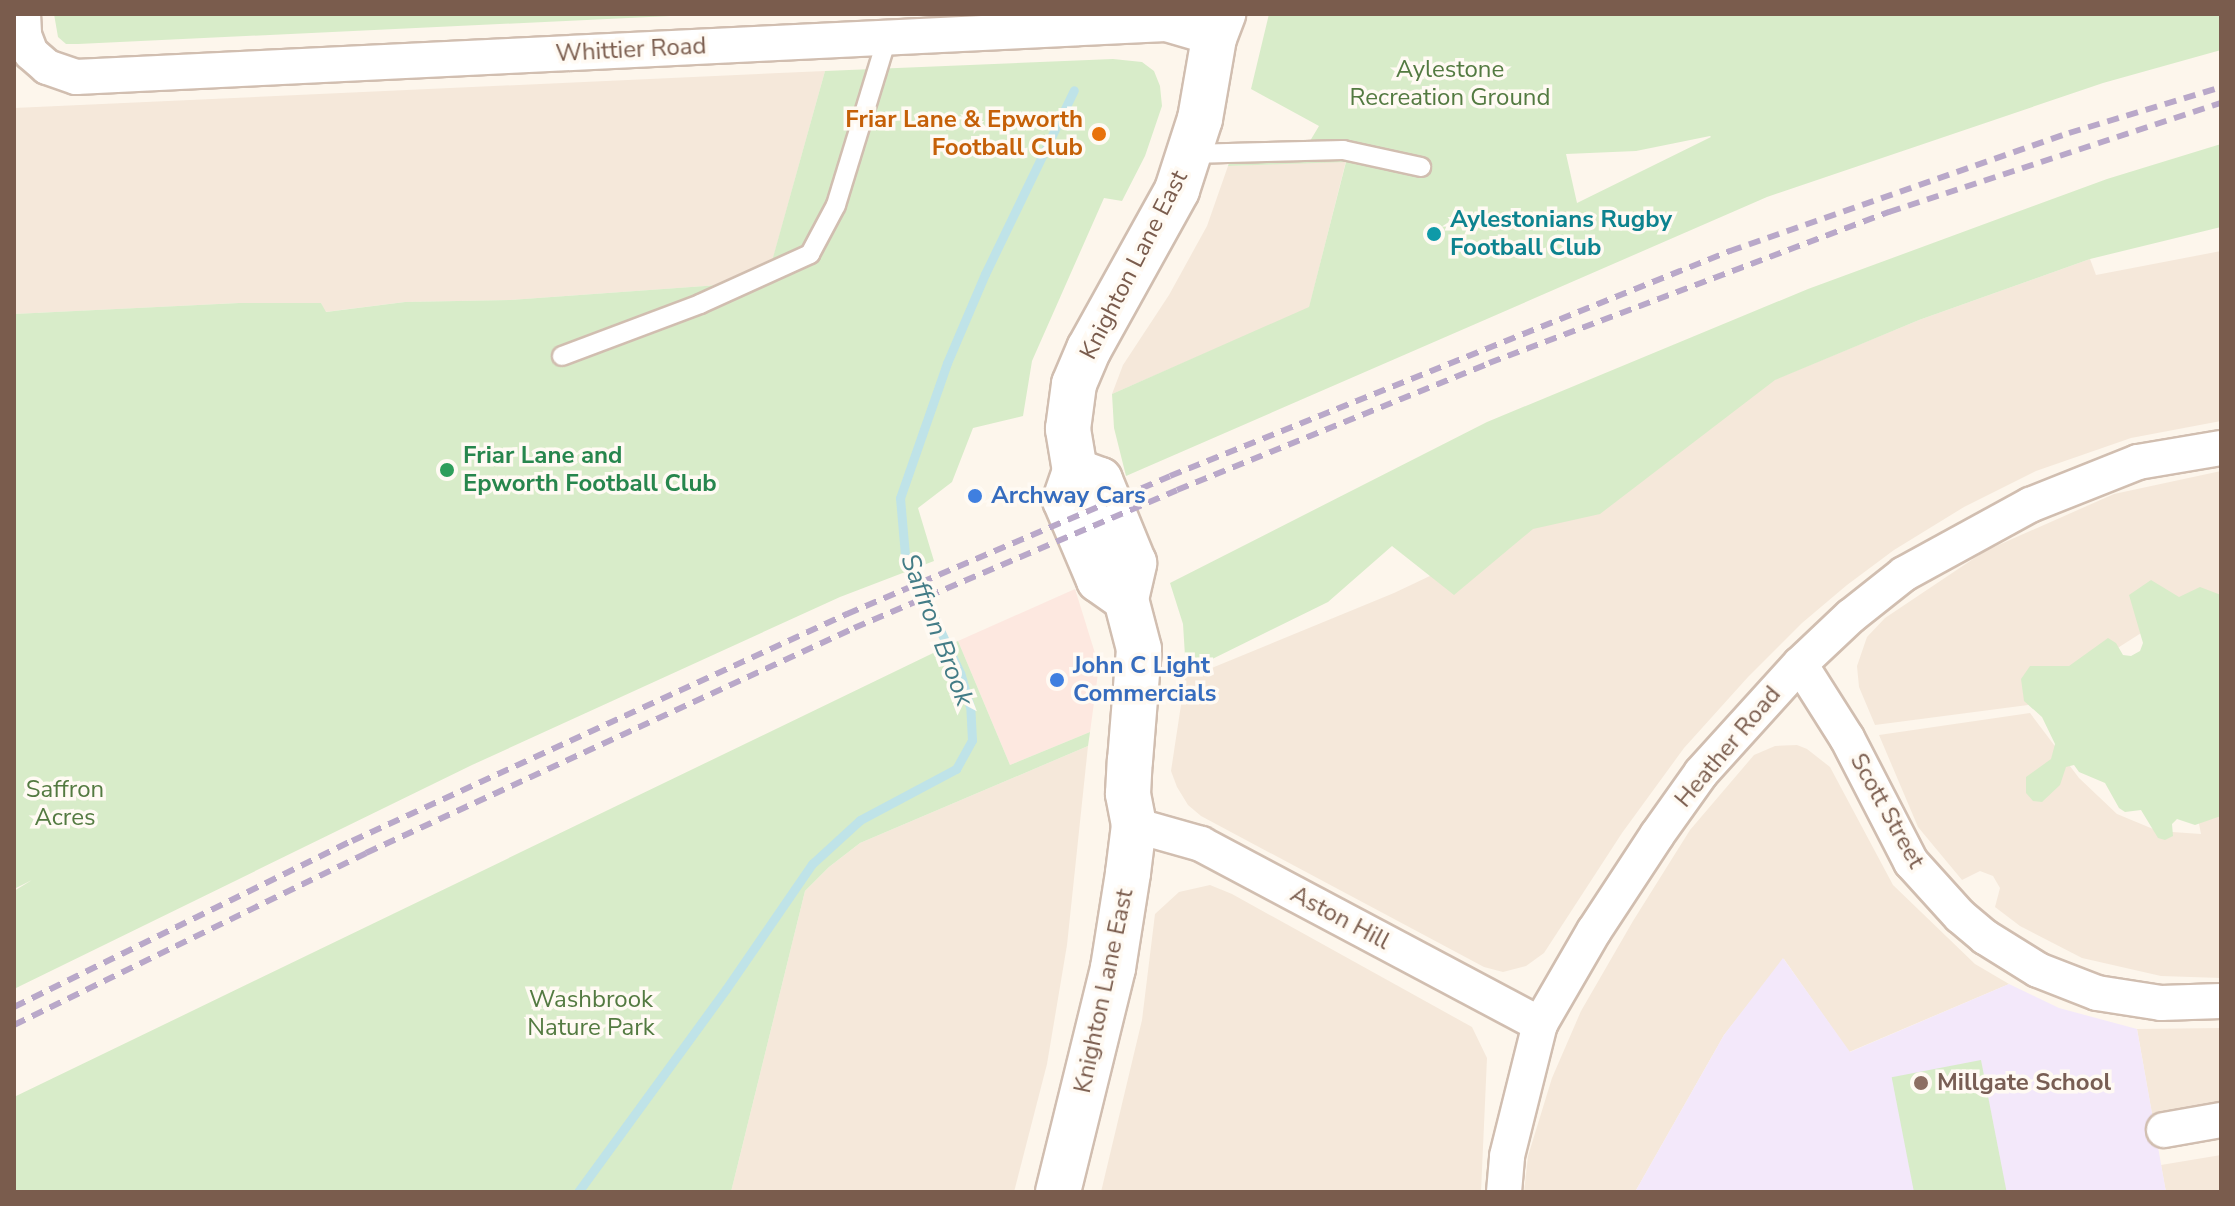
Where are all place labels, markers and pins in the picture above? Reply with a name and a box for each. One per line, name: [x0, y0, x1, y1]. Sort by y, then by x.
place label: Friar Lane & Epworth Football Club: [845, 106, 1083, 162]
marker: Friar Lane & Epworth Football Club: [1090, 125, 1108, 143]
place label: Aylestonians Rugby Football Club: [1450, 206, 1672, 262]
marker: Aylestonians Rugby Football Club: [1425, 225, 1443, 243]
place label: Friar Lane and Epworth Football Club: [463, 442, 717, 498]
marker: Friar Lane and Epworth Football Club: [438, 461, 456, 479]
place label: Archway Cars: [991, 482, 1146, 510]
marker: Archway Cars: [966, 487, 984, 505]
place label: John C Light Commercials: [1073, 652, 1216, 708]
marker: John C Light Commercials: [1048, 671, 1066, 689]
place label: Millgate School: [1937, 1069, 2111, 1097]
marker: Millgate School: [1912, 1074, 1930, 1092]

